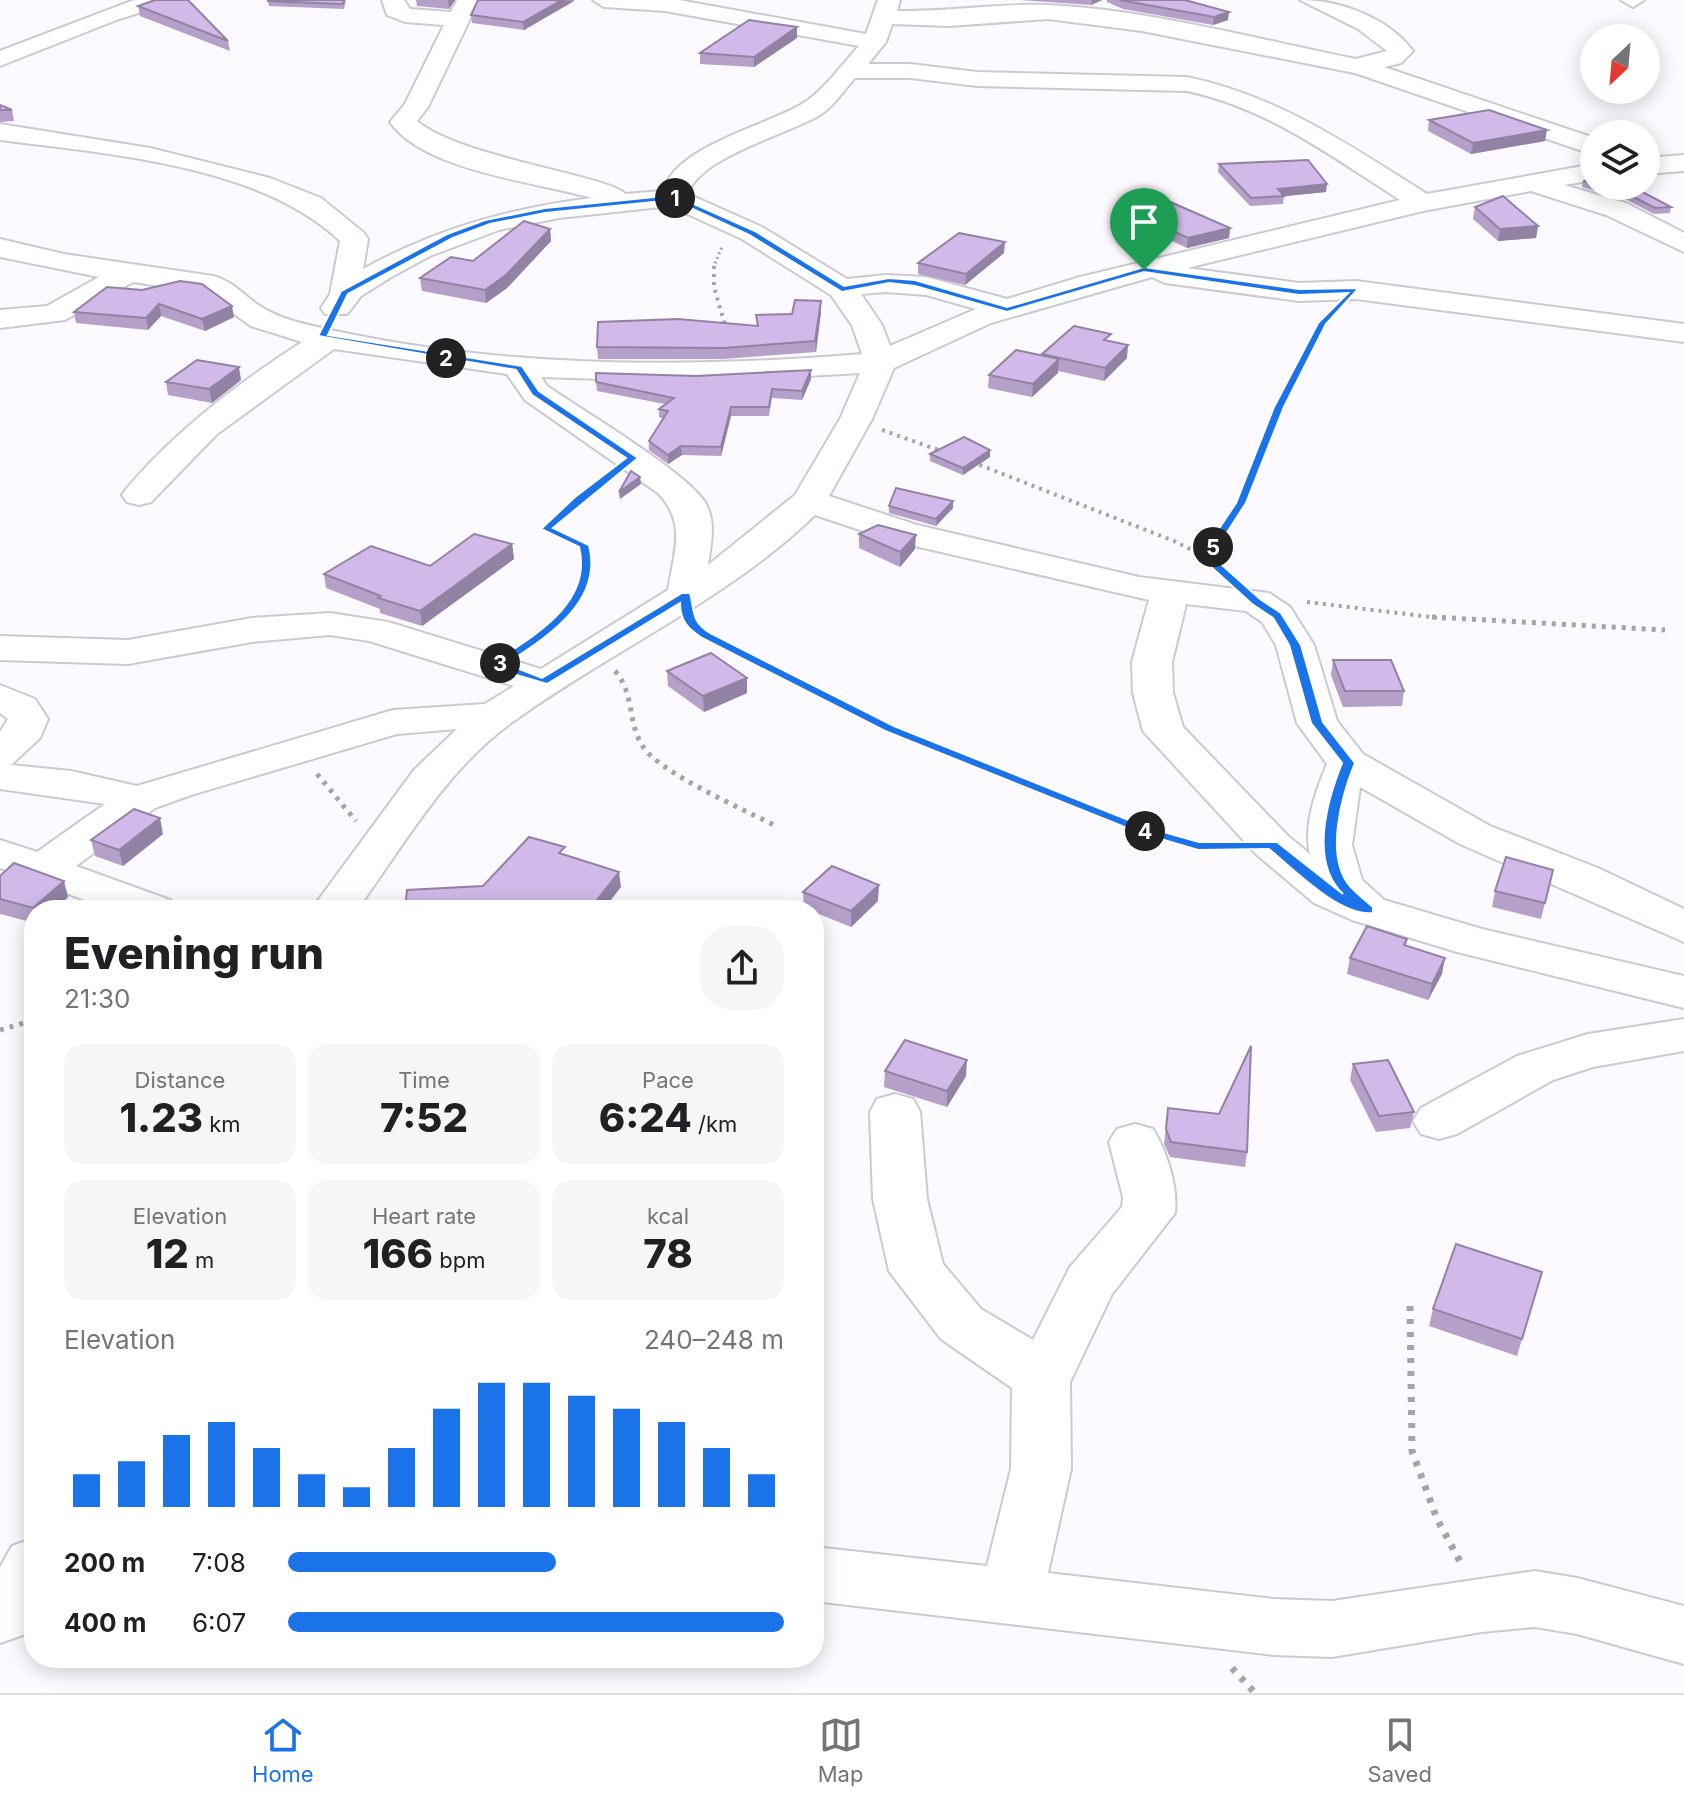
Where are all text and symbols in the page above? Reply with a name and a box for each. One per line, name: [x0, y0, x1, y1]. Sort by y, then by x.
north arrow: [1580, 24, 1660, 104]
map controls: [1580, 24, 1660, 200]
button: layers: [1580, 120, 1660, 200]
pin: 1: [655, 178, 695, 218]
text: 1: [670, 185, 680, 211]
pin: [1110, 188, 1178, 270]
icon: arrive: [1122, 200, 1166, 244]
pin: 2: [426, 338, 466, 378]
text: 2: [439, 345, 453, 371]
pin: 5: [1193, 527, 1233, 567]
text: 5: [1206, 534, 1220, 560]
pin: 3: [480, 643, 520, 683]
text: 3: [493, 650, 507, 676]
pin: 4: [1125, 811, 1165, 851]
text: 4: [1138, 818, 1152, 844]
text: Evening run: [64, 926, 324, 980]
button: share: [700, 926, 784, 1010]
text: 21:30: [64, 983, 130, 1014]
text: Distance: [135, 1067, 225, 1093]
text: Time: [398, 1067, 450, 1093]
text: Pace: [642, 1067, 694, 1093]
text: 1.23: [119, 1093, 203, 1142]
text: 7:52: [380, 1093, 468, 1142]
text: 6:24: [599, 1093, 692, 1142]
text: km: [203, 1111, 241, 1137]
text: /km: [692, 1111, 737, 1137]
text: Elevation: [133, 1203, 227, 1229]
text: Heart rate: [372, 1203, 476, 1229]
text: kcal: [647, 1203, 689, 1229]
text: 12: [146, 1229, 189, 1278]
text: 166: [363, 1229, 433, 1278]
text: 78: [643, 1229, 693, 1278]
text: m: [189, 1247, 214, 1273]
text: bpm: [433, 1247, 486, 1273]
text: Elevation: [64, 1324, 175, 1355]
text: 240–248 m: [644, 1324, 784, 1355]
text: 200 m: [64, 1547, 145, 1578]
text: 7:08: [192, 1547, 246, 1578]
text: 400 m: [64, 1607, 147, 1638]
text: 6:07: [192, 1607, 246, 1638]
tab: Home: [252, 1713, 314, 1787]
tab: Map: [818, 1713, 863, 1787]
tab: Saved: [1368, 1713, 1432, 1787]

